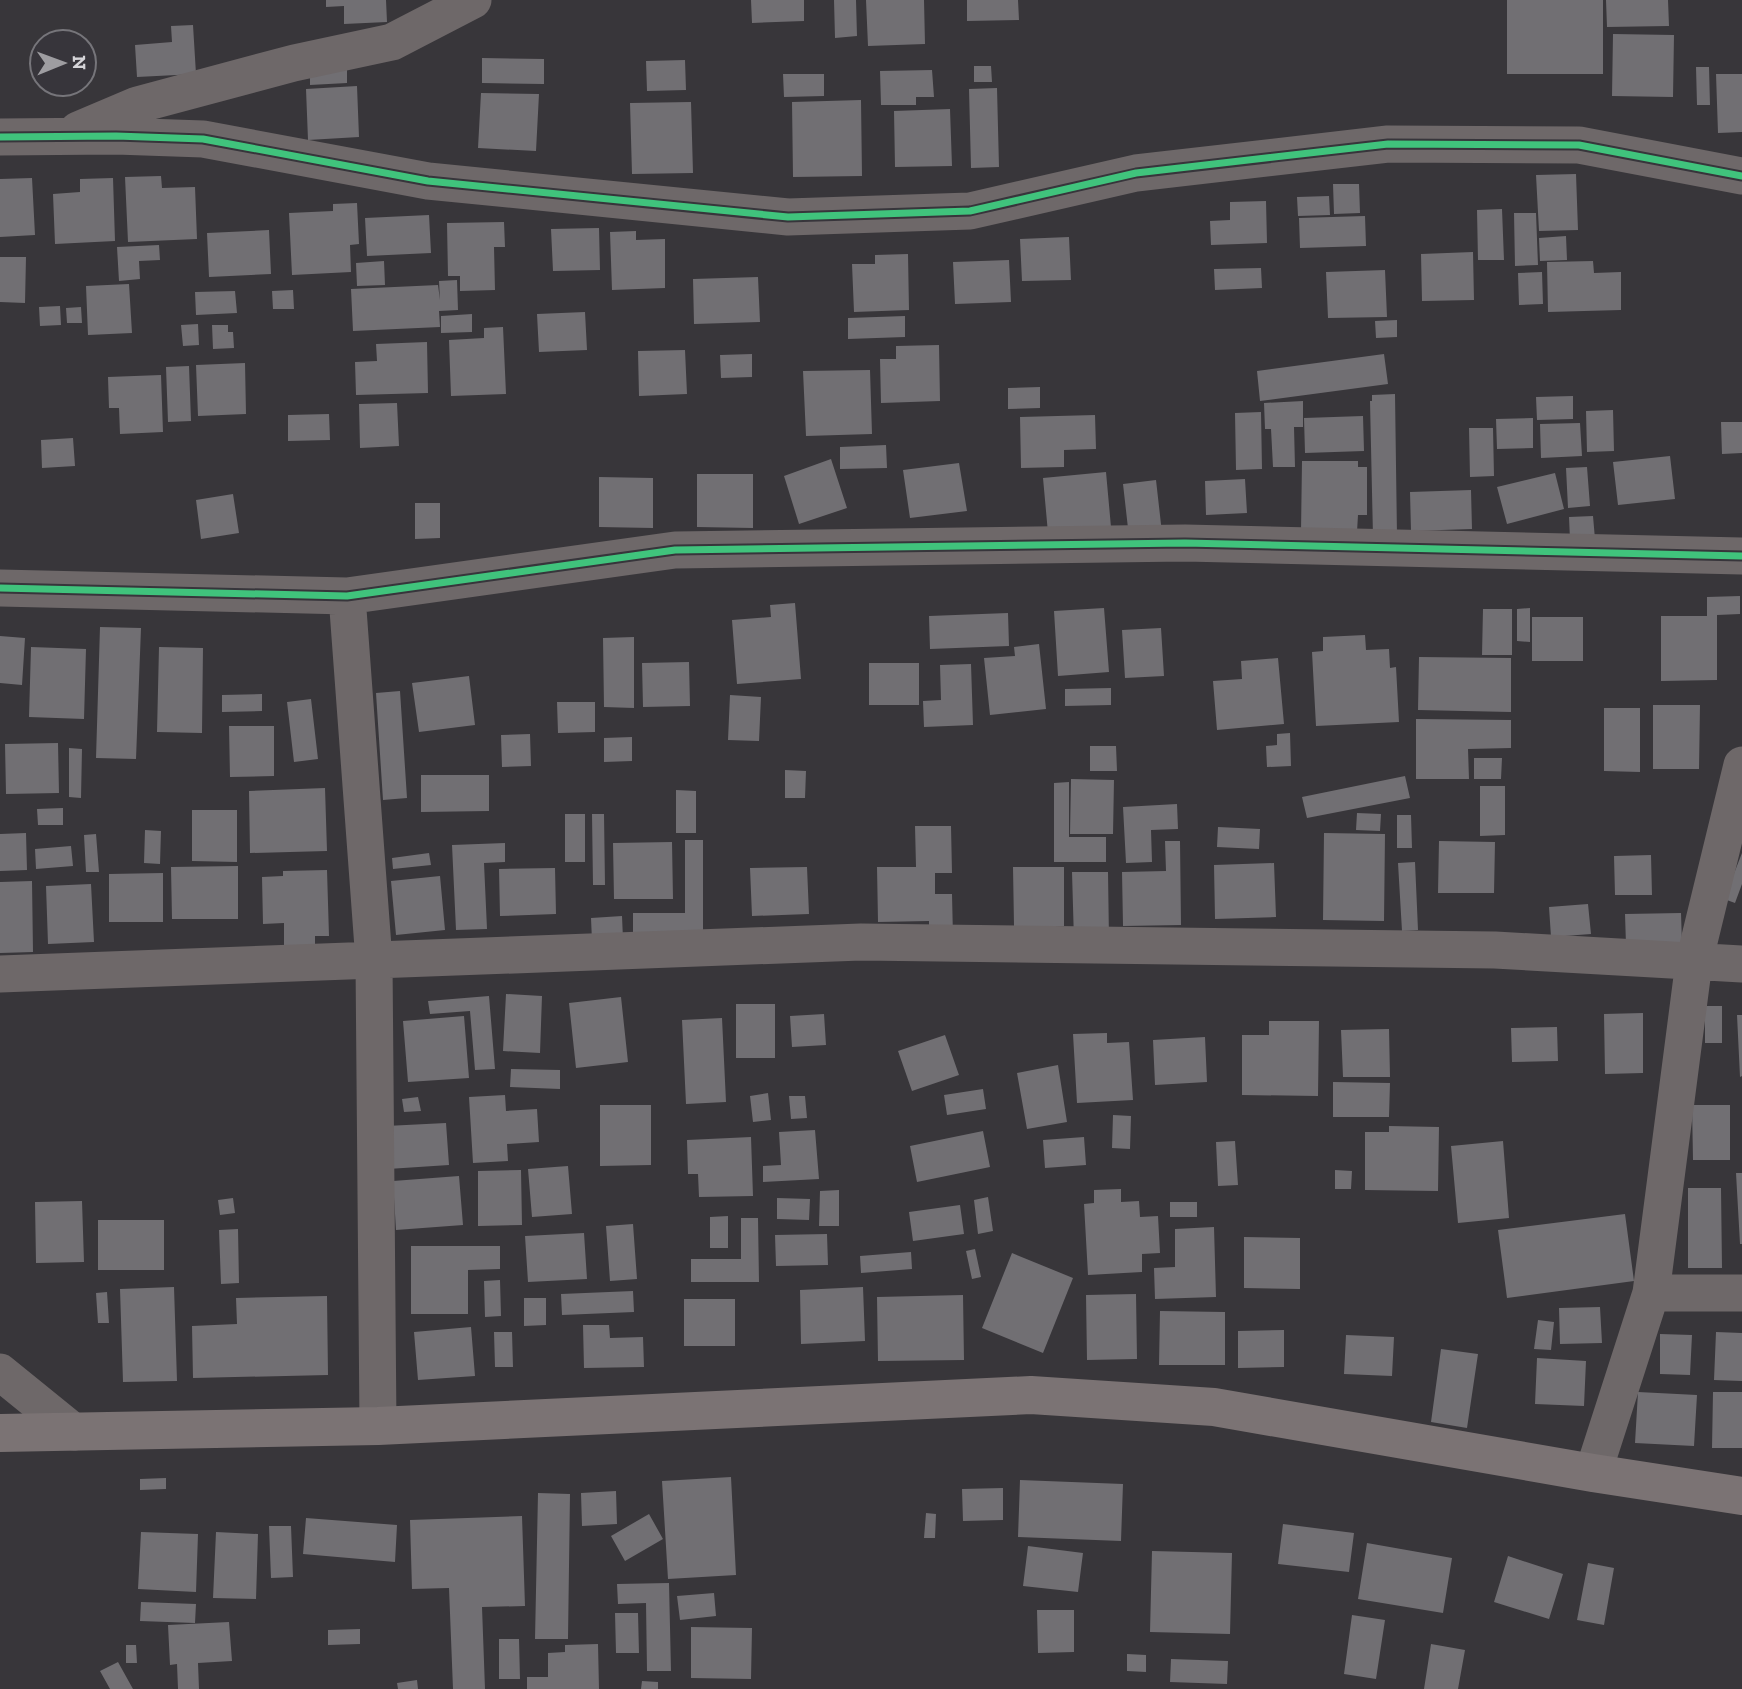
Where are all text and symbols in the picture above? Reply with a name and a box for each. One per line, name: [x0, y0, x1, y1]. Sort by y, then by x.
north arrow: [28, 28, 98, 98]
text: N: [68, 55, 91, 70]

